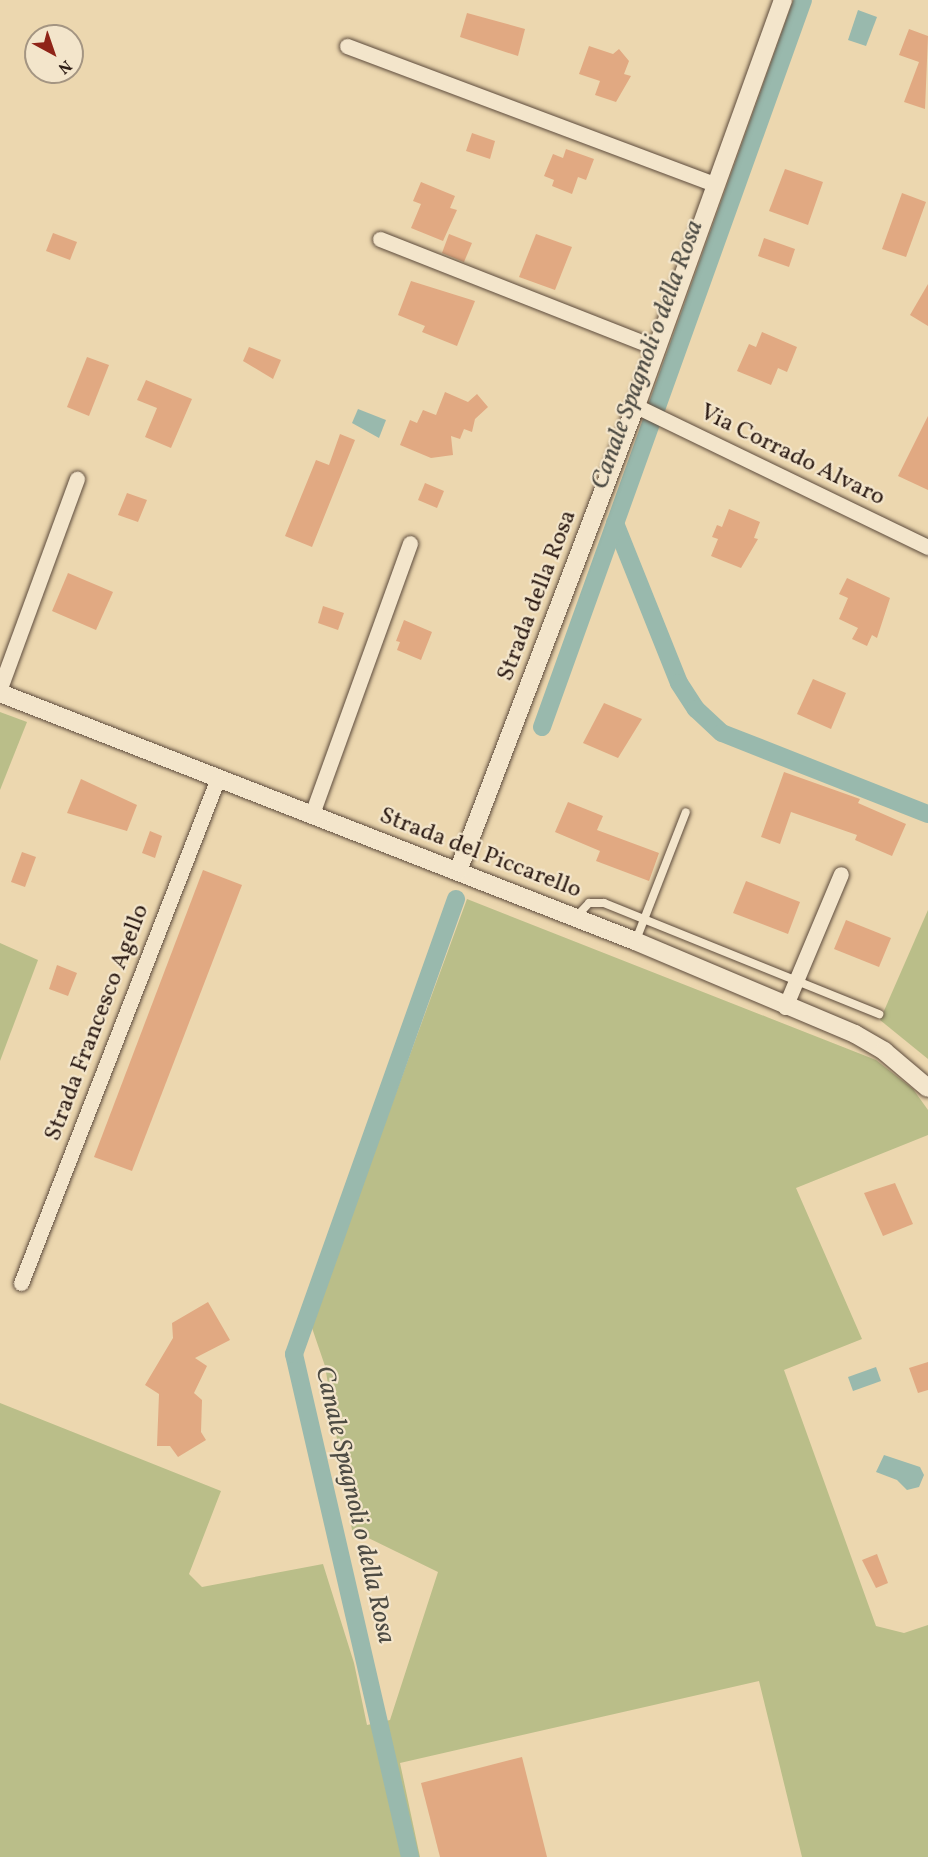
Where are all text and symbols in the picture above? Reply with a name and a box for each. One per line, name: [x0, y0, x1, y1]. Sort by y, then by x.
north arrow: [24, 24, 84, 84]
text: N: [53, 54, 76, 78]
water label: Canale Spagnoli o della Rosa: [585, 216, 711, 494]
street label: Via Corrado Alvaro: [695, 399, 889, 513]
street label: Strada della Rosa: [492, 506, 584, 686]
street label: Strada del Piccarello: [375, 802, 585, 906]
street label: Strada Francesco Agello: [40, 900, 156, 1146]
water label: Canale Spagnoli o della Rosa: [307, 1363, 401, 1647]

